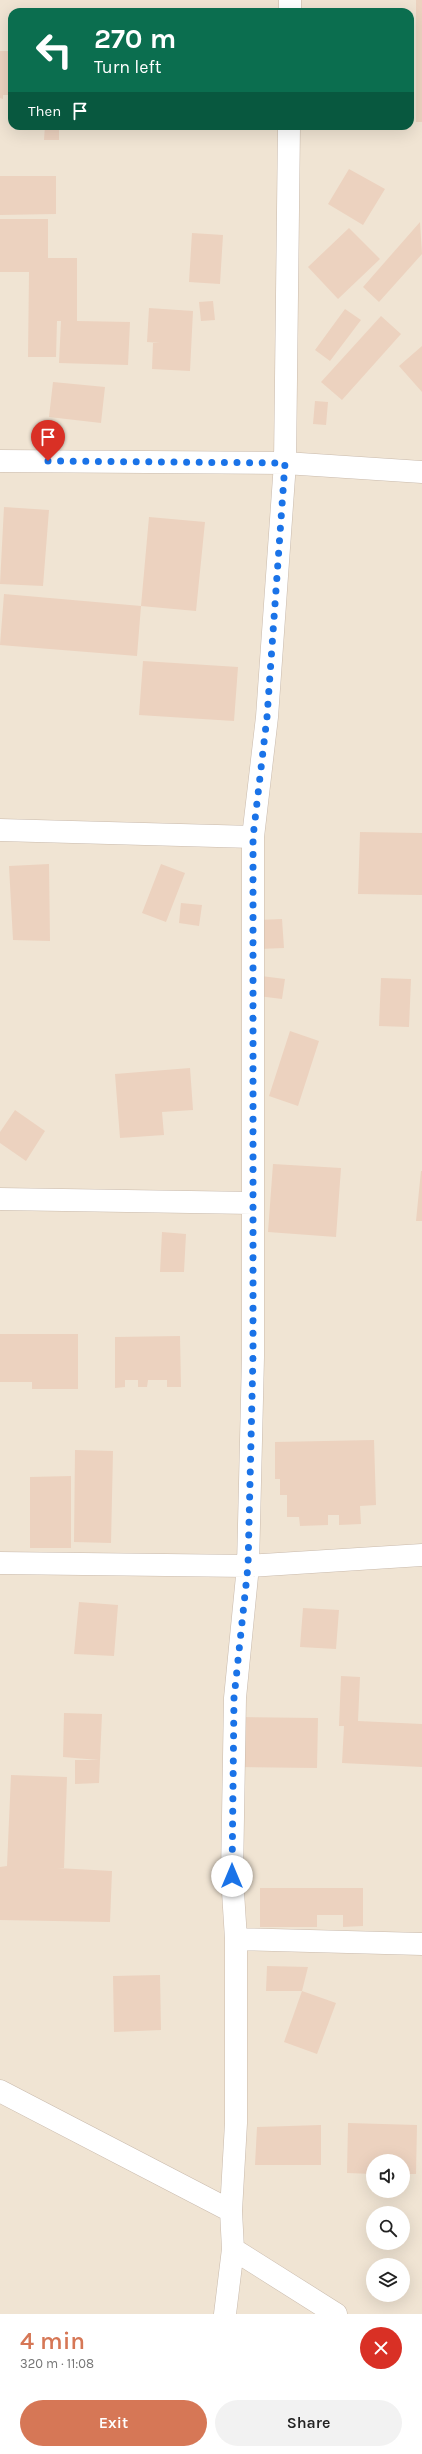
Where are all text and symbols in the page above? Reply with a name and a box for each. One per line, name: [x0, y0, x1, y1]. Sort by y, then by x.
text: 270 m: [94, 22, 176, 55]
icon: left: [28, 24, 80, 76]
text: Turn left: [94, 56, 162, 78]
icon: arrive: [69, 100, 91, 122]
text: Then: [28, 102, 61, 120]
pin: [31, 420, 65, 461]
icon: arrive: [37, 426, 59, 448]
position arrow: [211, 1855, 253, 1897]
map controls: [366, 2154, 410, 2302]
button: sound: [366, 2154, 410, 2198]
button: search: [366, 2206, 410, 2250]
button: layers: [366, 2258, 410, 2302]
text: 4 min: [20, 2327, 85, 2355]
button: close: [360, 2327, 402, 2369]
text: 320 m · 11:08: [20, 2356, 94, 2371]
button: Exit: [20, 2400, 207, 2446]
button: Share: [215, 2400, 402, 2446]

